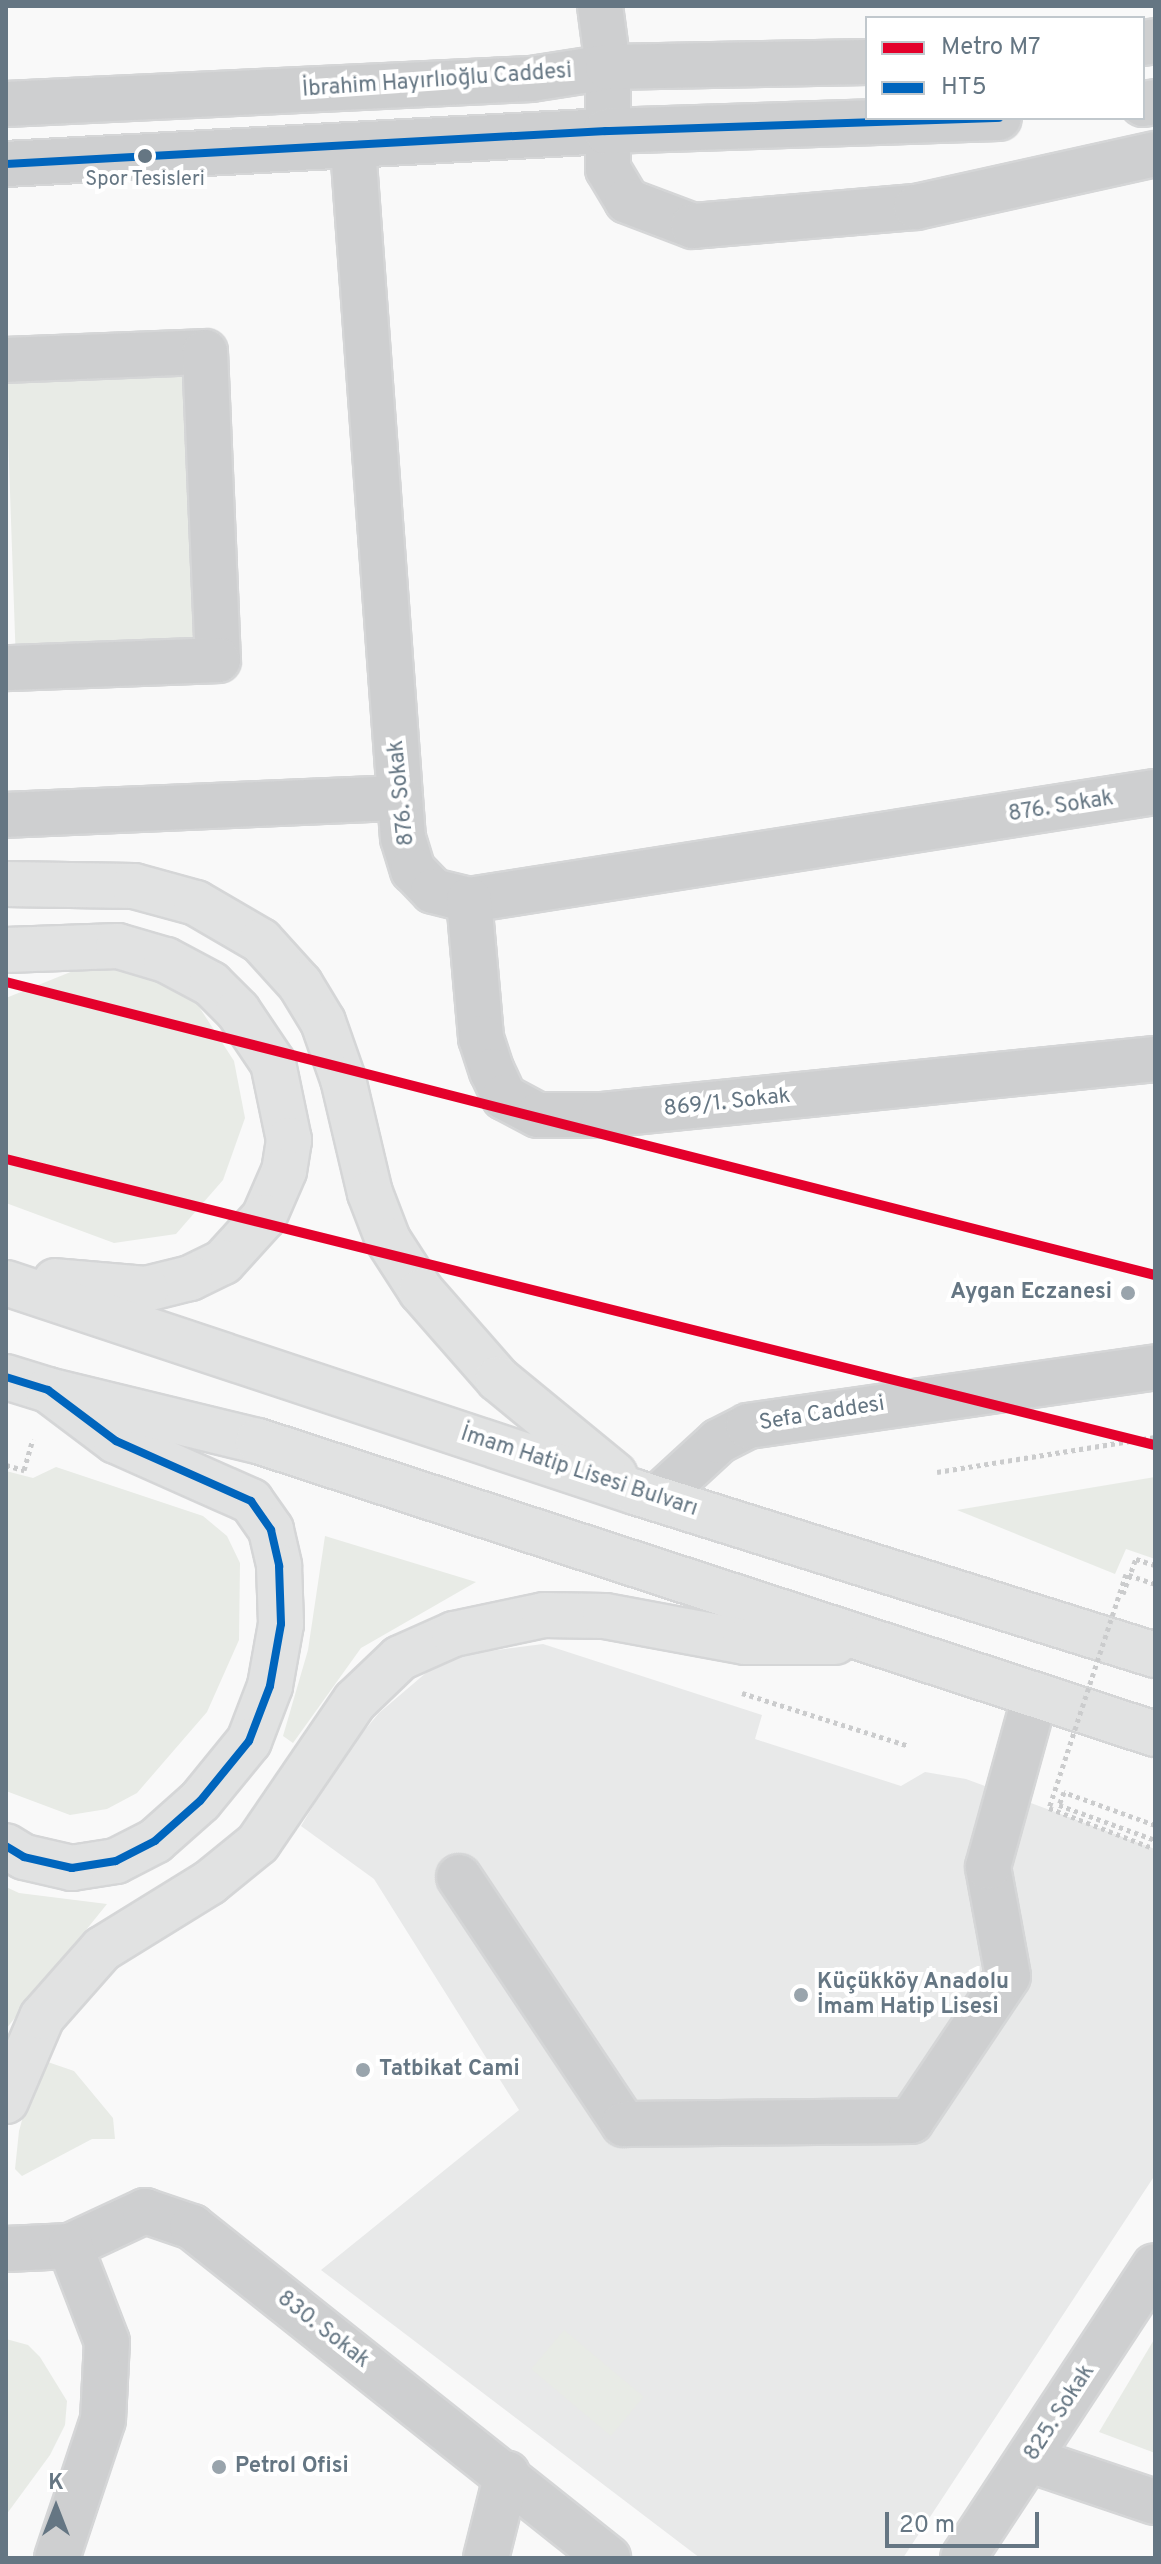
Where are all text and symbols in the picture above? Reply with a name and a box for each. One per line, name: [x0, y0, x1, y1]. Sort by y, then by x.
legend: [865, 16, 1145, 120]
text: Metro M7: [941, 33, 1041, 63]
street label: İbrahim Hayırlıoğlu Caddesi: [301, 58, 573, 104]
text: HT5: [941, 73, 987, 103]
marker: Spor Tesisleri: [137, 148, 153, 164]
place label: Spor Tesisleri: [85, 168, 205, 192]
street label: 876. Sokak: [383, 739, 421, 847]
street label: 876. Sokak: [1006, 786, 1116, 828]
street label: 869/1. Sokak: [662, 1083, 792, 1123]
place label: Aygan Eczanesi: [950, 1280, 1112, 1306]
marker: Aygan Eczanesi: [1119, 1284, 1137, 1302]
street label: Sefa Caddesi: [757, 1391, 887, 1437]
street label: İmam Hatip Lisesi Bulvarı: [457, 1421, 701, 1523]
place label: Küçükköy Anadolu İmam Hatip Lisesi: [817, 1969, 1010, 2020]
marker: Küçükköy Anadolu İmam Hatip Lisesi: [792, 1986, 810, 2004]
place label: Tatbikat Cami: [379, 2057, 520, 2083]
marker: Tatbikat Cami: [354, 2061, 372, 2079]
street label: 830. Sokak: [271, 2286, 375, 2374]
street label: 825. Sokak: [1019, 2360, 1101, 2466]
place label: Petrol Ofisi: [235, 2454, 349, 2480]
marker: Petrol Ofisi: [210, 2458, 228, 2476]
north arrow: [16, 2468, 96, 2548]
text: K: [48, 2470, 64, 2497]
scale bar: [889, 2496, 1043, 2546]
text: 20 m: [899, 2511, 955, 2541]

